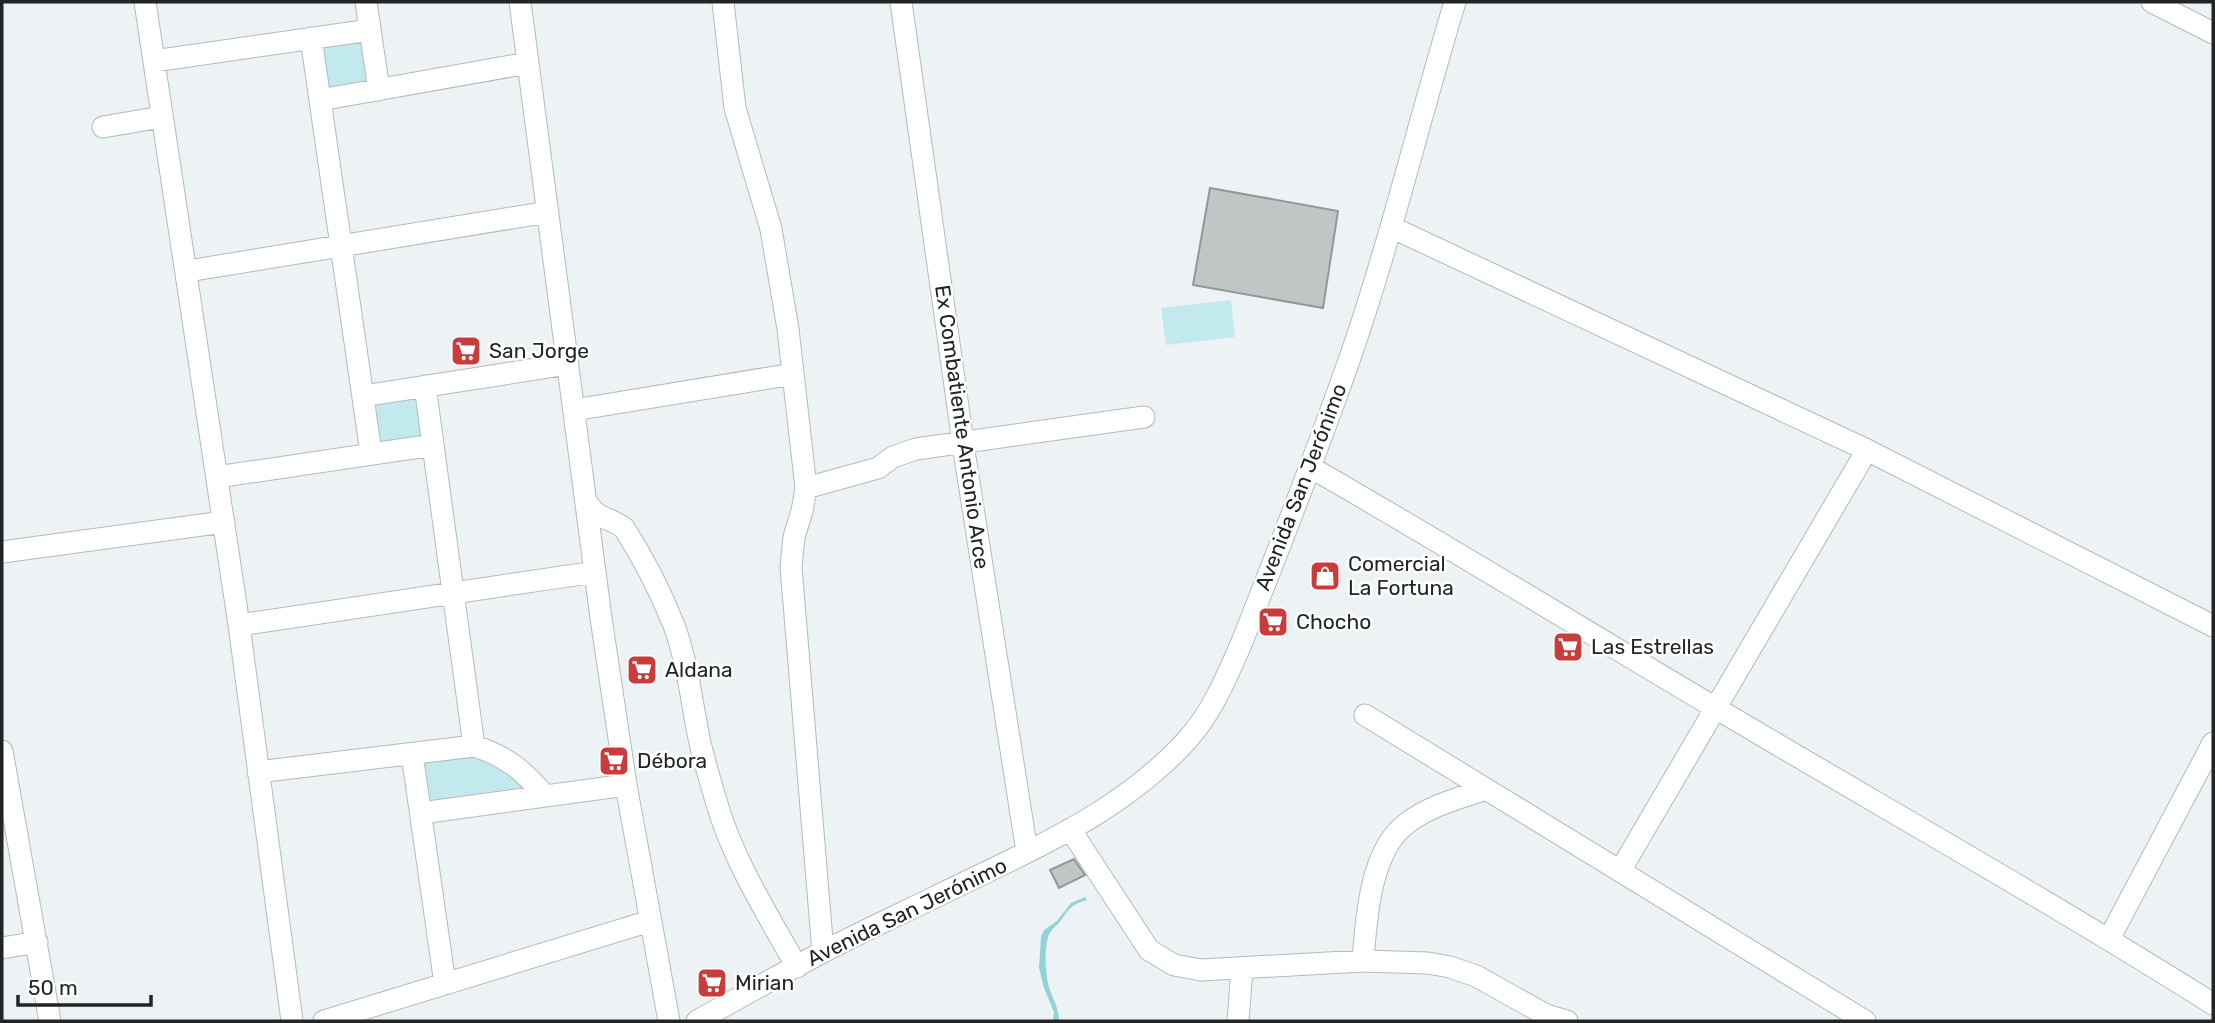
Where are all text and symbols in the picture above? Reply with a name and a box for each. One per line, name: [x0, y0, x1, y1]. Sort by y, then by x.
street label: Ex Combatiente Antonio Arce: [930, 283, 995, 571]
supermarket icon: San Jorge: [449, 334, 483, 368]
place label: San Jorge: [489, 338, 589, 363]
street label: Avenida San Jerónimo: [1250, 380, 1352, 594]
place label: Comercial La Fortuna: [1348, 551, 1454, 600]
shop icon: Comercial La Fortuna: [1308, 559, 1342, 593]
supermarket icon: Chocho: [1256, 605, 1290, 639]
place label: Chocho: [1296, 609, 1371, 634]
supermarket icon: Las Estrellas: [1551, 630, 1585, 664]
place label: Las Estrellas: [1591, 634, 1714, 659]
supermarket icon: Aldana: [625, 653, 659, 687]
place label: Aldana: [665, 657, 733, 682]
supermarket icon: Débora: [597, 744, 631, 778]
place label: Débora: [637, 748, 707, 773]
street label: Avenida San Jerónimo: [803, 852, 1011, 971]
scale bar: [18, 964, 150, 1008]
supermarket icon: Mirian: [695, 966, 729, 1000]
place label: Mirian: [735, 970, 794, 995]
text: 50 m: [28, 975, 78, 1000]

